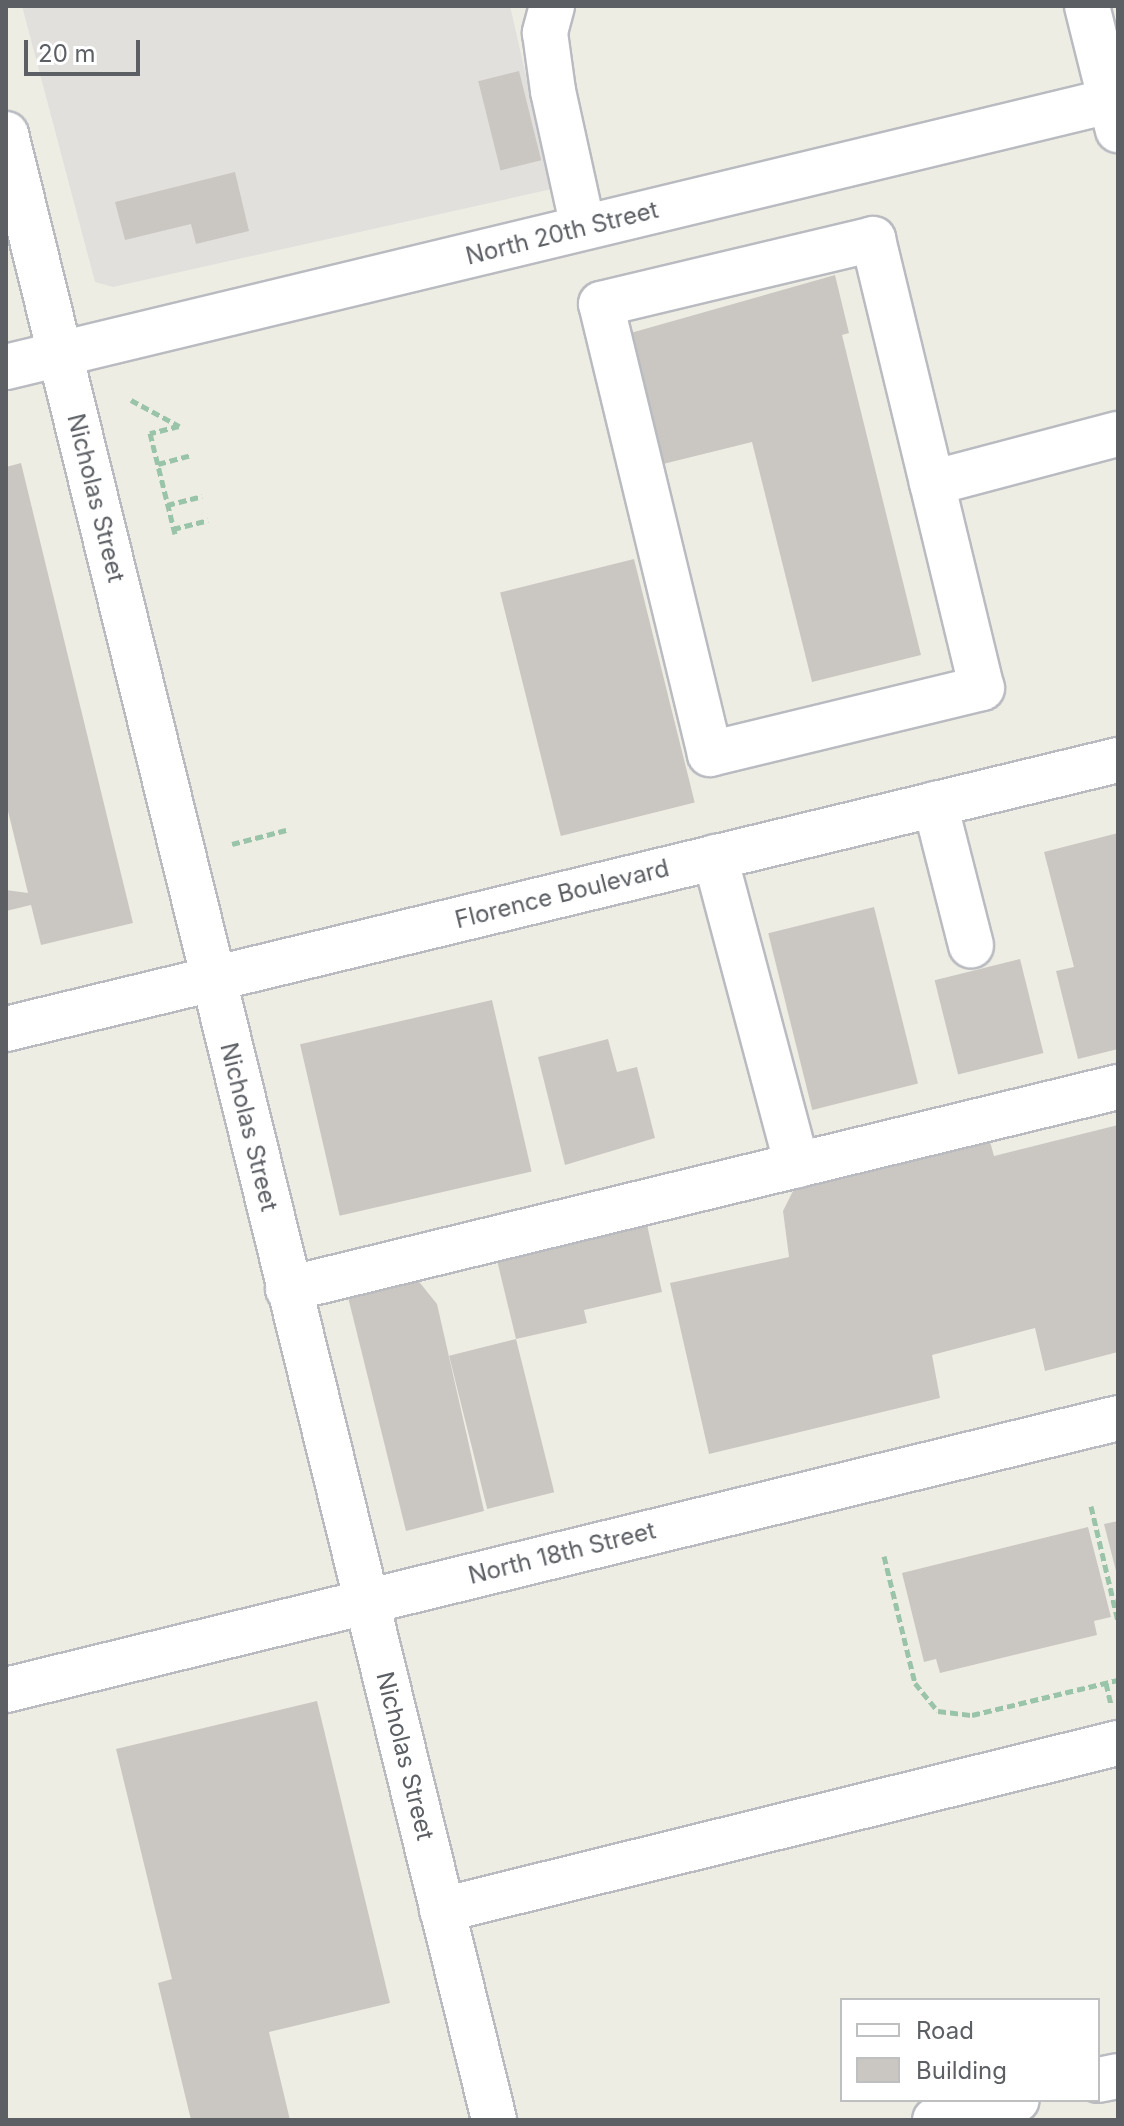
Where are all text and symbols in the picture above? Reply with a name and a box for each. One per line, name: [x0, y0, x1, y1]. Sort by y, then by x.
scale bar: [28, 24, 144, 74]
text: 20 m: [38, 39, 96, 68]
street label: North 20th Street: [463, 195, 661, 271]
street label: Nicholas Street: [61, 411, 131, 585]
street label: Florence Boulevard: [452, 853, 672, 935]
street label: Nicholas Street: [214, 1040, 284, 1214]
street label: North 18th Street: [465, 1516, 659, 1590]
street label: Nicholas Street: [370, 1669, 440, 1843]
legend: [840, 1998, 1100, 2102]
text: Road: [916, 2016, 974, 2045]
text: Building: [916, 2056, 1007, 2085]

